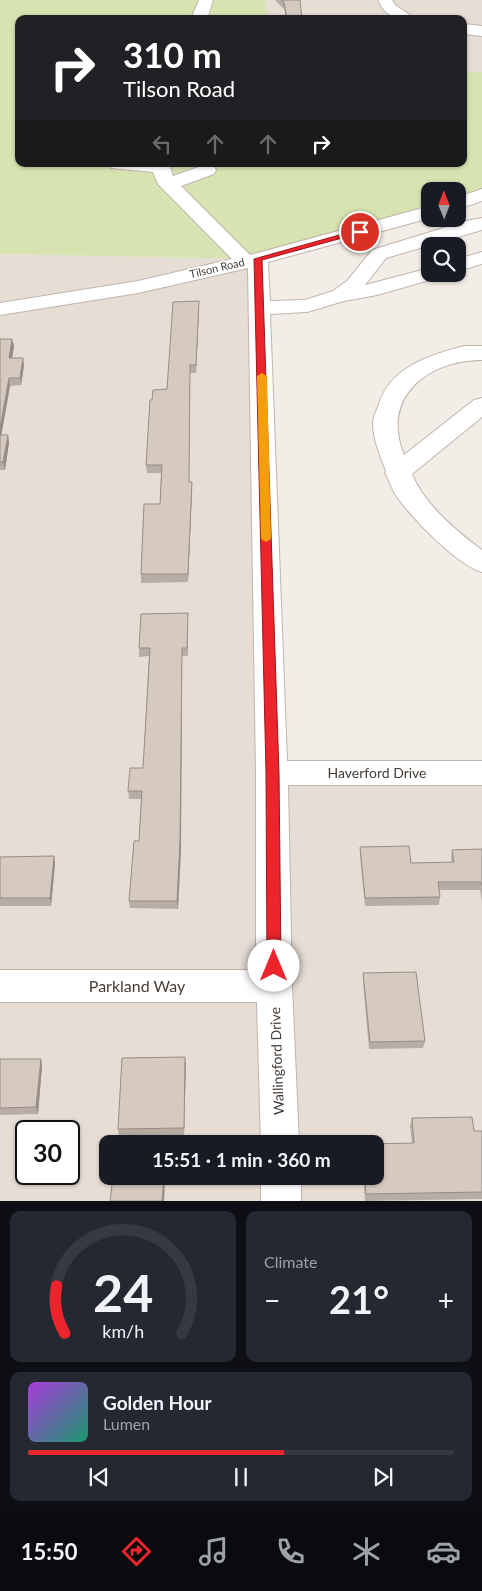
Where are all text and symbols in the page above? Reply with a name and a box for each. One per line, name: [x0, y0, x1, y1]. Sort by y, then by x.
text: 310 m: [123, 33, 222, 75]
icon: right: [40, 35, 105, 100]
text: Tilson Road: [123, 75, 235, 102]
icon: left: [148, 130, 176, 158]
icon: ahead: [201, 130, 229, 158]
icon: ahead: [254, 130, 282, 158]
icon: right: [307, 130, 335, 158]
north arrow: [421, 182, 466, 228]
map controls: [421, 182, 466, 282]
pin: [339, 211, 381, 253]
icon: arrive: [346, 218, 374, 246]
button: search: [421, 237, 466, 282]
street label: Tilson Road: [188, 255, 246, 280]
street label: Haverford Drive: [327, 764, 427, 781]
position arrow: [247, 939, 299, 991]
street label: Parkland Way: [89, 976, 186, 995]
street label: Wallingford Drive: [266, 1007, 287, 1115]
speed limit sign: 30: [15, 1120, 80, 1185]
text: 15:51 · 1 min · 360 m: [152, 1148, 331, 1171]
text: Climate: [264, 1252, 317, 1271]
text: 24: [93, 1261, 153, 1323]
text: 21°: [329, 1276, 389, 1322]
text: −: [264, 1283, 280, 1317]
text: +: [438, 1283, 454, 1317]
text: km/h: [102, 1320, 144, 1342]
text: Golden Hour: [103, 1391, 212, 1414]
text: Lumen: [103, 1414, 150, 1433]
icon: previous: [85, 1463, 113, 1491]
icon: pause: [227, 1463, 255, 1491]
icon: next: [369, 1463, 397, 1491]
icon: directions: [119, 1534, 154, 1569]
icon: music: [196, 1534, 231, 1569]
icon: phone: [273, 1534, 308, 1569]
icon: climate: [349, 1534, 384, 1569]
icon: car: [426, 1534, 461, 1569]
text: 15:50: [21, 1538, 78, 1565]

